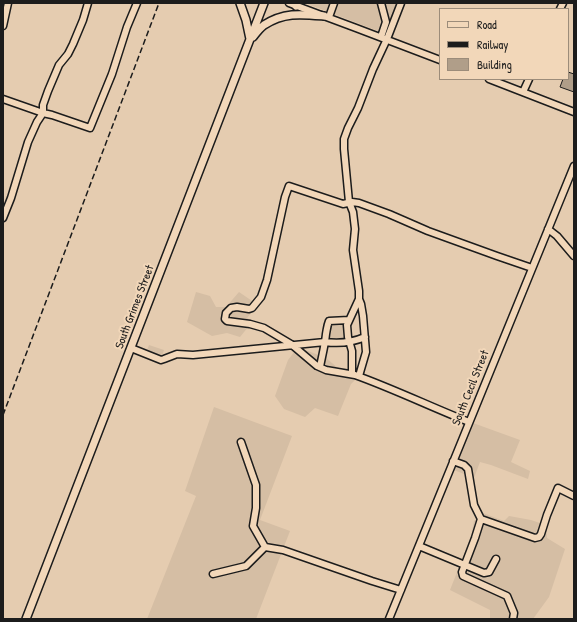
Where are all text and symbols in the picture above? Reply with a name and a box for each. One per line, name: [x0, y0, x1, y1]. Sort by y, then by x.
legend: [439, 8, 569, 80]
text: Road: [477, 16, 497, 33]
text: Railway: [477, 36, 508, 53]
text: Building: [477, 56, 512, 73]
street label: South Grimes Street: [112, 263, 158, 351]
street label: South Cecil Street: [449, 348, 493, 428]

